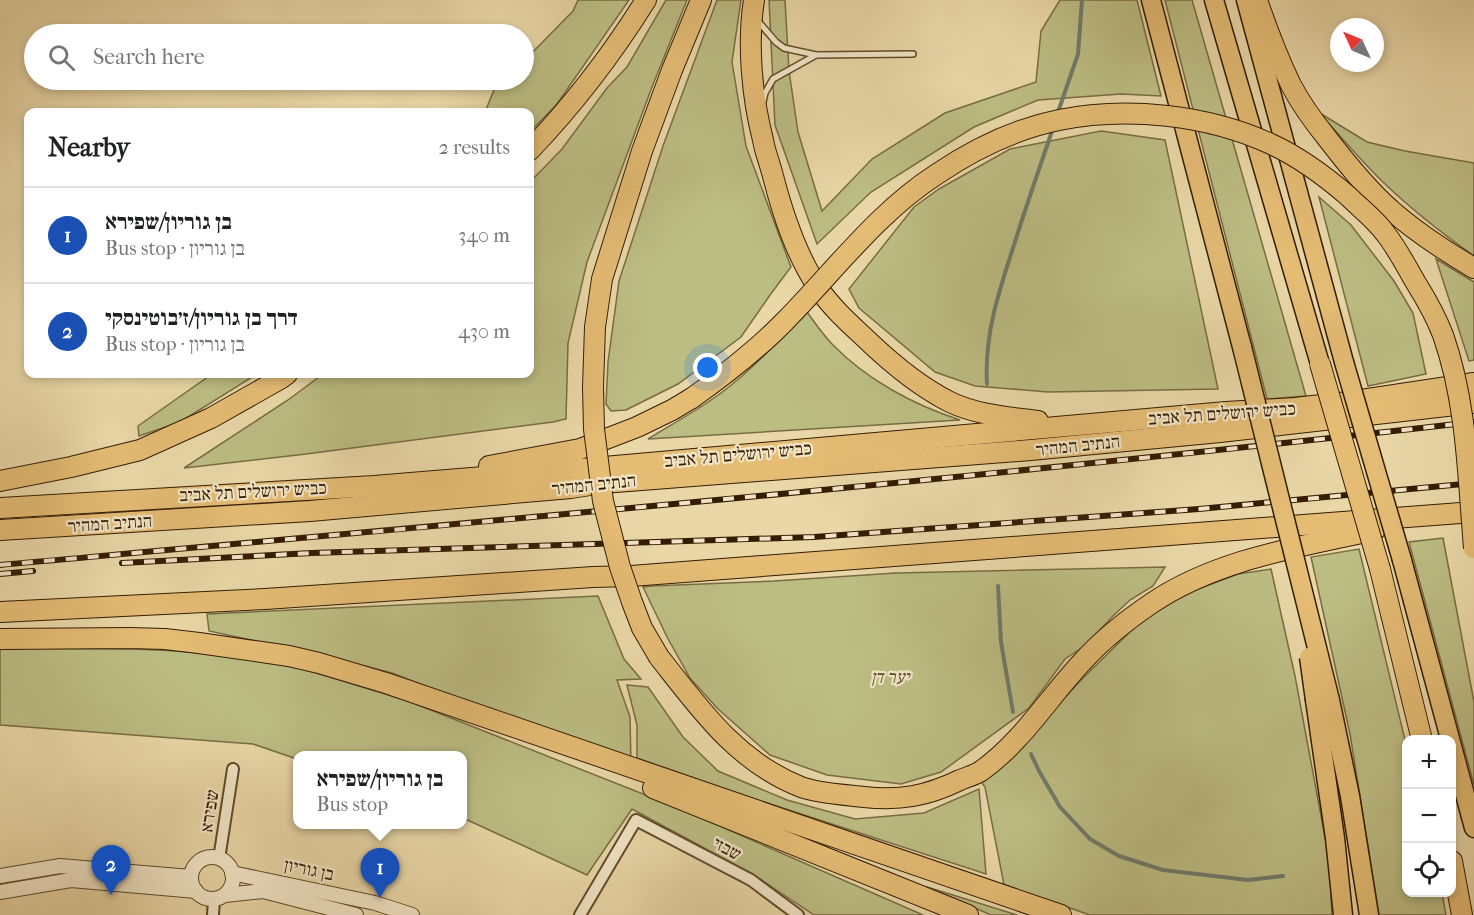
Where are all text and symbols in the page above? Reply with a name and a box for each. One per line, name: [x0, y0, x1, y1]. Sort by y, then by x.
north arrow: [1330, 18, 1384, 72]
search box: [24, 24, 534, 90]
icon: search: [45, 41, 78, 74]
text: Search here: [93, 44, 205, 70]
text: Nearby: [48, 132, 130, 163]
text: 2 results: [439, 136, 510, 159]
text: בן גוריון/שפירא: [105, 209, 232, 235]
text: 1: [64, 224, 71, 247]
text: 340 m: [458, 224, 510, 247]
text: Bus stop · בן גוריון: [105, 237, 245, 260]
text: דרך בן גוריון/ז׳בוטינסקי: [105, 305, 298, 331]
text: 2: [62, 320, 73, 343]
text: 430 m: [458, 320, 510, 343]
text: Bus stop · בן גוריון: [105, 333, 245, 356]
your location: [693, 353, 722, 382]
street label: כביש ירושלים תל אביב: [1147, 398, 1297, 430]
street label: הנתיב המהיר: [1035, 431, 1121, 461]
street label: כביש ירושלים תל אביב: [663, 438, 813, 472]
street label: הנתיב המהיר: [551, 470, 637, 500]
street label: כביש ירושלים תל אביב: [179, 478, 327, 506]
street label: הנתיב המהיר: [67, 511, 153, 537]
park label: יער דן: [871, 667, 911, 688]
map controls: [1402, 735, 1456, 897]
button: +: [1402, 735, 1456, 789]
popup: [293, 751, 467, 829]
text: בן גוריון/שפירא: [317, 766, 443, 792]
street label: שפירא: [196, 788, 224, 834]
button: −: [1402, 789, 1456, 843]
text: Bus stop: [317, 793, 388, 816]
street label: שבזי: [709, 833, 745, 865]
button: locate: [1402, 843, 1456, 897]
pin: 2: [92, 846, 130, 895]
pin: 1: [360, 848, 400, 898]
street label: בן גוריון: [282, 855, 336, 886]

